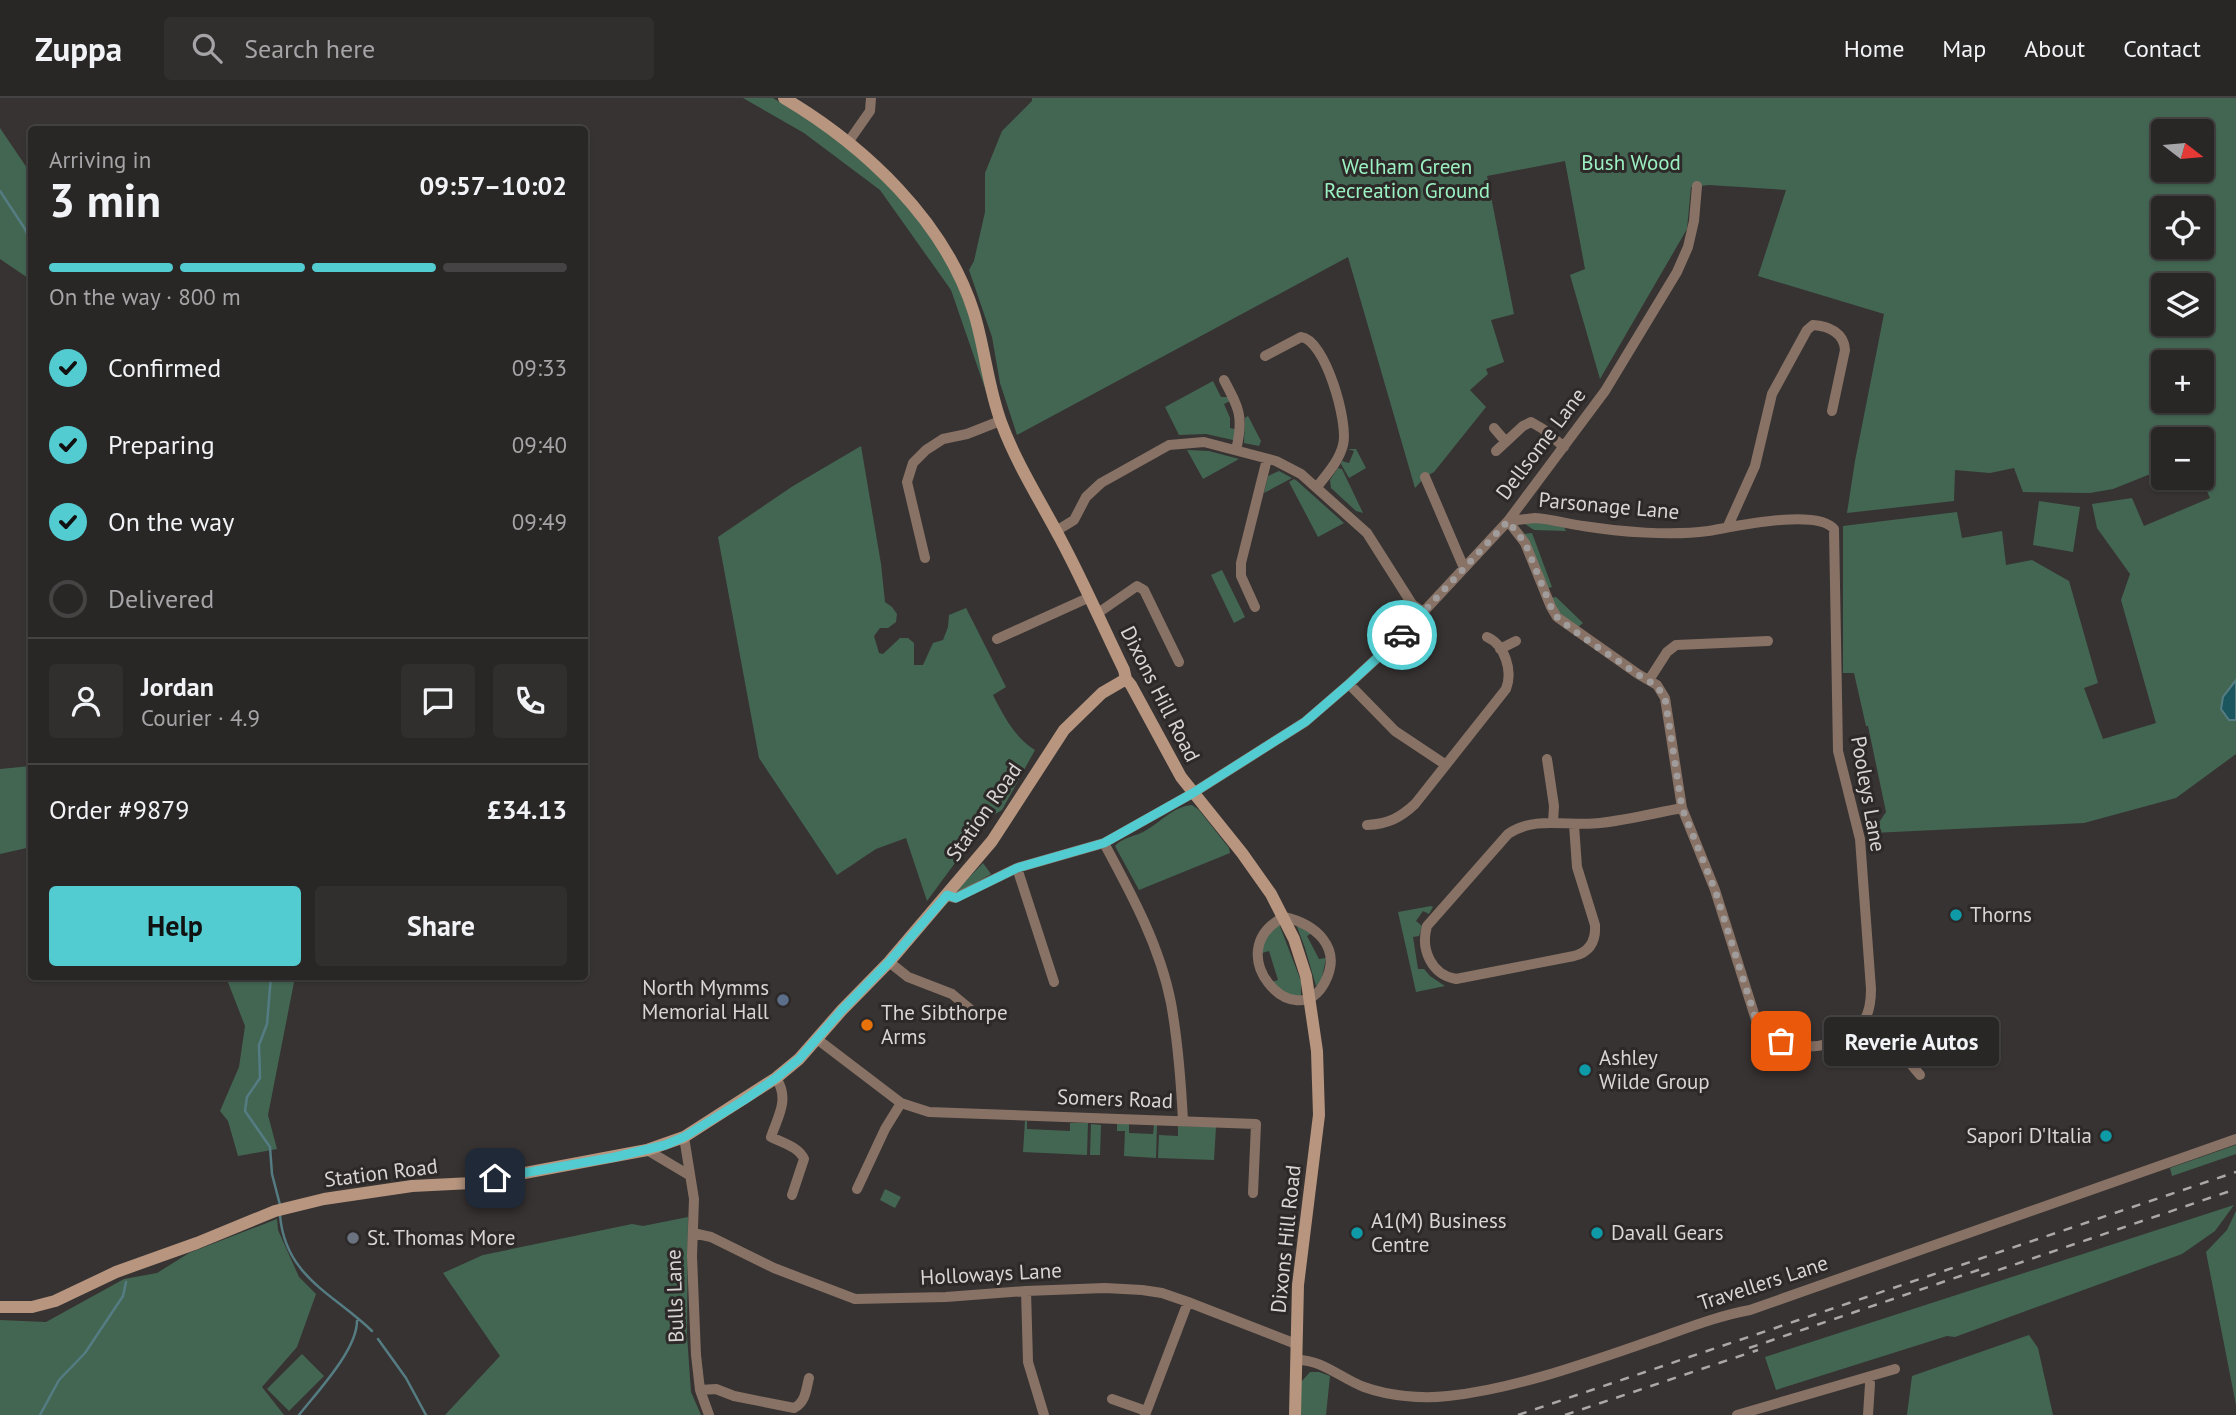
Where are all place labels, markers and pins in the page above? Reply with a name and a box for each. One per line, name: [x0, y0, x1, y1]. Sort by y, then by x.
place label: Thorns: [1970, 901, 2032, 928]
marker: Thorns: [1948, 907, 1964, 923]
place label: North Mymms Memorial Hall: [642, 974, 769, 1025]
marker: North Mymms Memorial Hall: [775, 992, 791, 1008]
place label: The Sibthorpe Arms: [881, 999, 1008, 1050]
pin: [1751, 1011, 1811, 1071]
callout: Reverie Autos: [1823, 1016, 1998, 1066]
marker: The Sibthorpe Arms: [859, 1017, 875, 1033]
place label: Ashley Wilde Group: [1599, 1044, 1710, 1095]
marker: Ashley Wilde Group: [1577, 1062, 1593, 1078]
place label: Sapori D'Italia: [1966, 1122, 2092, 1149]
marker: Sapori D'Italia: [2098, 1128, 2114, 1144]
pin: [465, 1148, 525, 1208]
place label: A1(M) Business Centre: [1371, 1207, 1507, 1258]
place label: Davall Gears: [1611, 1219, 1723, 1246]
place label: St. Thomas More: [367, 1224, 515, 1251]
marker: A1(M) Business Centre: [1349, 1225, 1365, 1241]
marker: Davall Gears: [1589, 1225, 1605, 1241]
marker: St. Thomas More: [345, 1230, 361, 1246]

